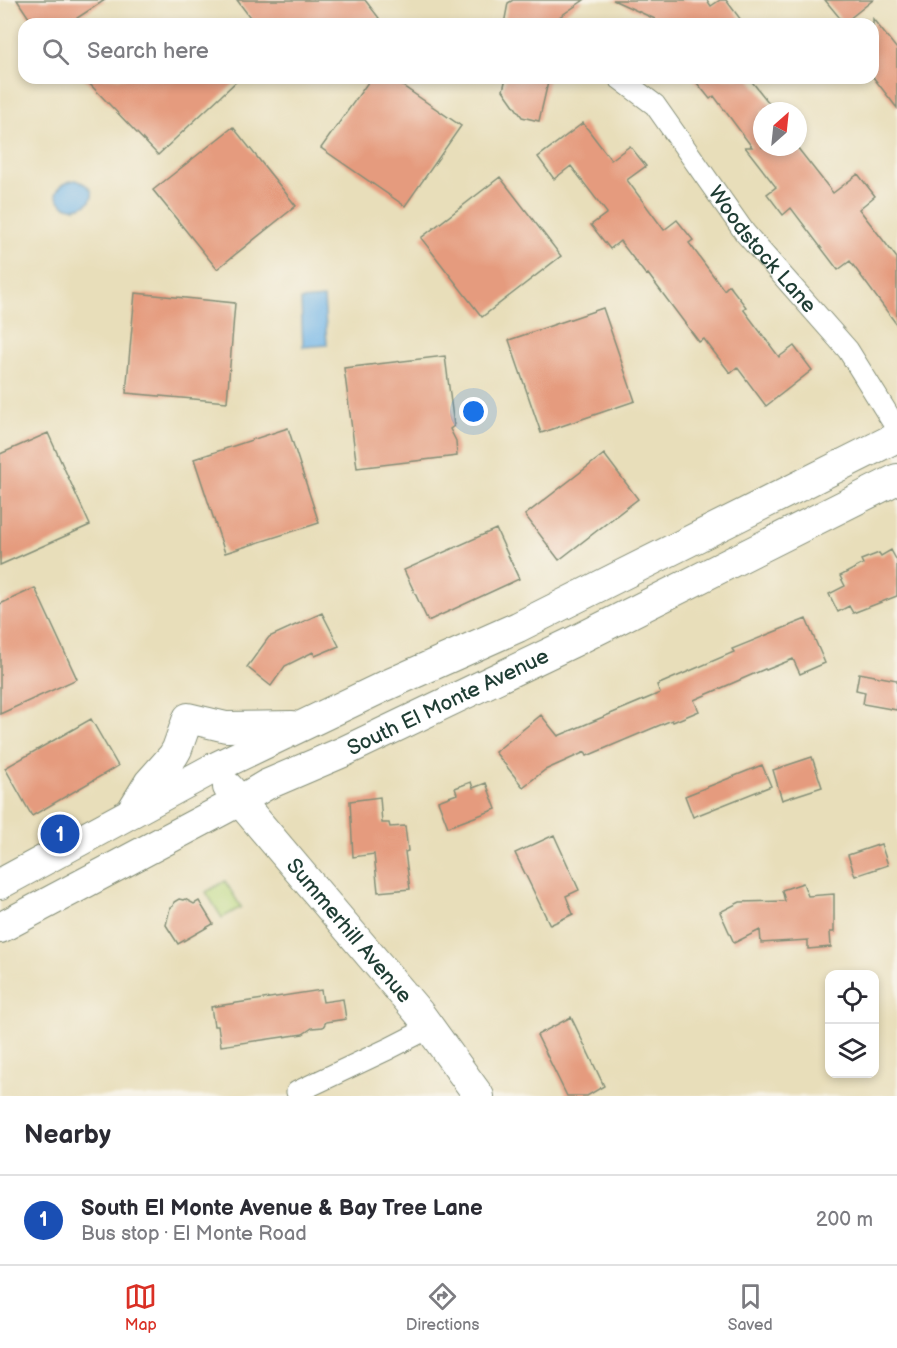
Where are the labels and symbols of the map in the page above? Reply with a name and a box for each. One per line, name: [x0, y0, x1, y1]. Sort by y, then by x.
north arrow: [753, 102, 807, 156]
street label: Woodstock Lane: [703, 181, 822, 318]
your location: [459, 397, 488, 426]
street label: South El Monte Avenue: [343, 643, 553, 761]
pin: 1: [40, 812, 80, 856]
street label: Summerhill Avenue: [281, 853, 417, 1008]

